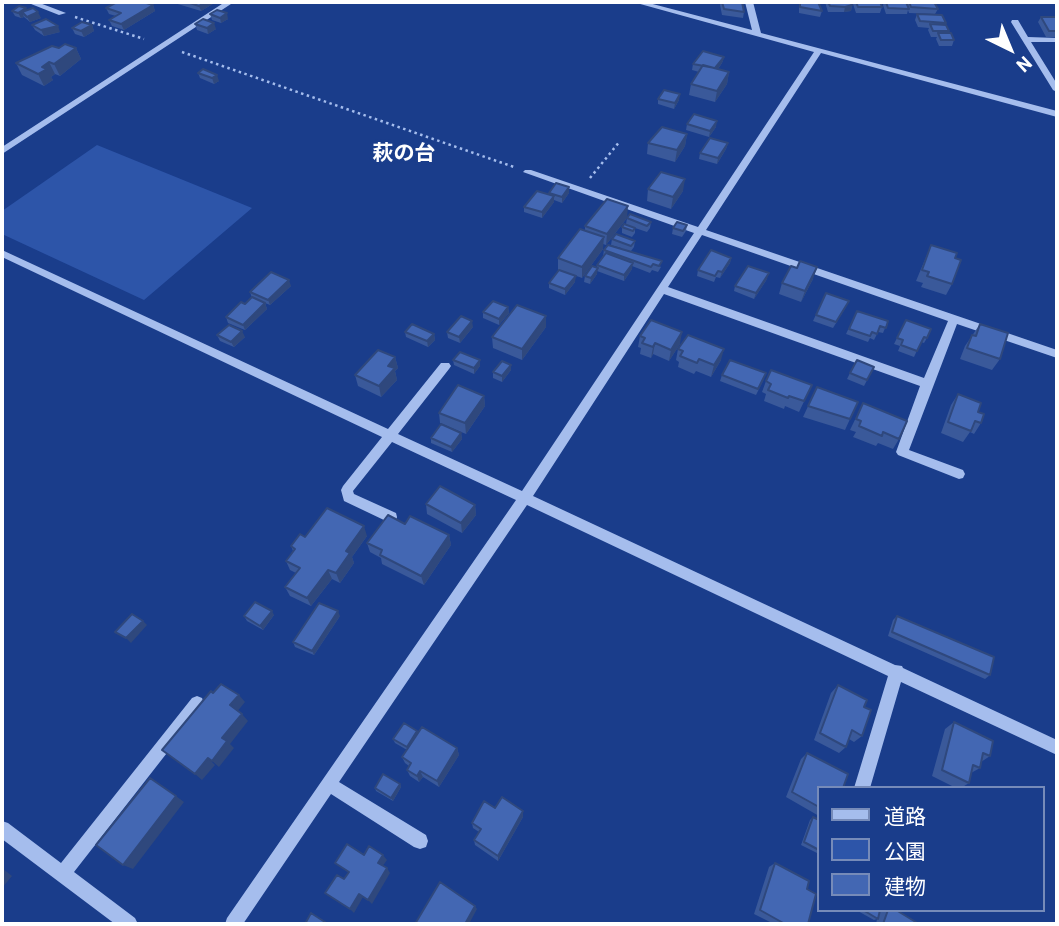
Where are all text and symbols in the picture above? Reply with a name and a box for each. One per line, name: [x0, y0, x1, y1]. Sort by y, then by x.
north arrow: [975, 14, 1045, 84]
text: N: [1012, 52, 1037, 77]
district label: 萩の台: [373, 140, 435, 166]
legend: [818, 786, 1045, 912]
text: 道路: [884, 803, 926, 828]
text: 公園: [884, 838, 926, 863]
text: 建物: [884, 873, 926, 898]

